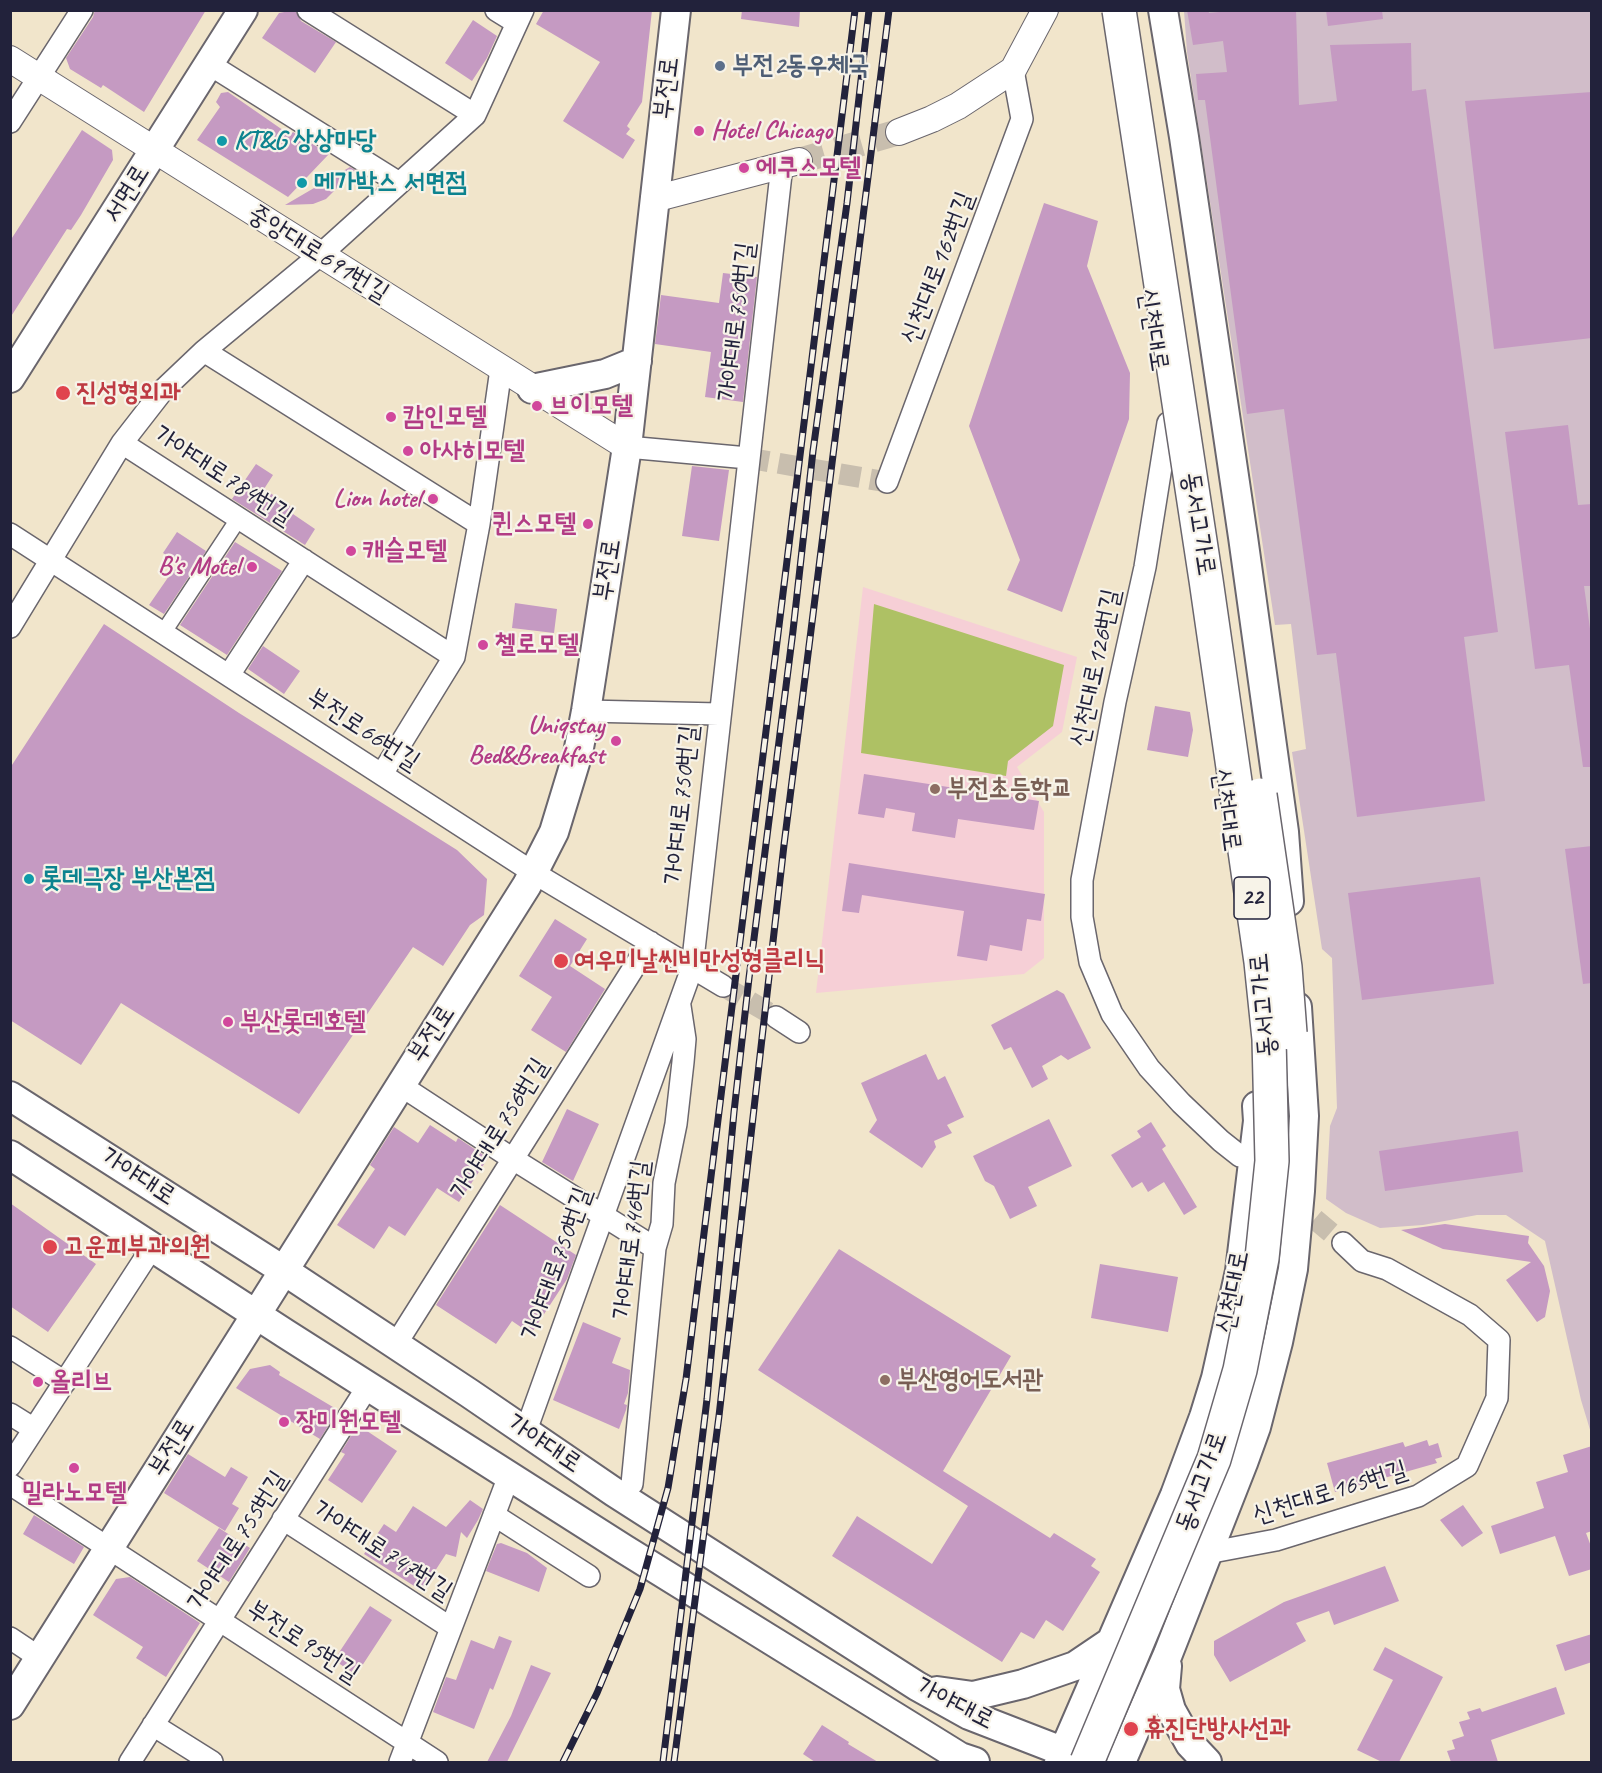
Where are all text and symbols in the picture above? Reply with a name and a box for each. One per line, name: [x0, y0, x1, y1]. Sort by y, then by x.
place label: 부전2동우체국: [732, 50, 869, 82]
street label: 부전로: [648, 55, 686, 121]
marker: 부전2동우체국: [713, 59, 727, 73]
place label: Hotel Chicago: [711, 115, 832, 147]
marker: Hotel Chicago: [692, 124, 706, 138]
place label: KT&G 상상마당: [234, 125, 377, 157]
marker: KT&G 상상마당: [215, 134, 229, 148]
place label: 에쿠스모텔: [756, 152, 861, 184]
street label: 서면로: [97, 159, 157, 229]
marker: 에쿠스모텔: [737, 161, 751, 175]
place label: 메가박스 서면점: [314, 167, 467, 199]
marker: 메가박스 서면점: [295, 176, 309, 190]
street label: 신천대로162번길: [895, 187, 981, 349]
street label: 중앙대로691번길: [242, 198, 394, 310]
street label: 가야대로750번길: [712, 240, 762, 404]
street label: 신천대로: [1131, 286, 1175, 374]
place label: 진성형외과: [76, 377, 181, 409]
marker: 진성형외과: [54, 384, 72, 402]
place label: 브이모텔: [549, 390, 633, 422]
marker: 브이모텔: [530, 399, 544, 413]
place label: 캄인모텔: [403, 401, 487, 433]
marker: 캄인모텔: [384, 410, 398, 424]
street label: 가야대로784번길: [147, 419, 299, 533]
place label: 아사히모텔: [420, 435, 525, 467]
marker: 아사히모텔: [401, 444, 415, 458]
street label: 동서고가로: [1174, 470, 1222, 578]
place label: Lion hotel: [333, 483, 421, 515]
marker: Lion hotel: [426, 492, 440, 506]
place label: 퀸스모텔: [492, 508, 576, 540]
marker: 퀸스모텔: [581, 517, 595, 531]
place label: 캐슬모텔: [363, 535, 447, 567]
street label: 부전로: [588, 537, 628, 603]
marker: 캐슬모텔: [344, 544, 358, 558]
place label: B's Motel: [158, 551, 240, 583]
marker: B's Motel: [245, 560, 259, 574]
street label: 신천대로126번길: [1064, 586, 1128, 750]
place label: 첼로모텔: [495, 629, 579, 661]
marker: 첼로모텔: [476, 638, 490, 652]
street label: 부전로66번길: [301, 682, 425, 778]
place label: Uniqstay Bed&Breakfast: [468, 710, 604, 772]
street label: 가야대로750번길: [658, 723, 706, 887]
marker: Uniqstay Bed&Breakfast: [609, 734, 623, 748]
street label: 신천대로: [1205, 766, 1247, 854]
place label: 부전초등학교: [947, 773, 1073, 805]
marker: 부전초등학교: [928, 782, 942, 796]
place label: 롯데극장 부산본점: [41, 863, 215, 895]
marker: 롯데극장 부산본점: [22, 872, 36, 886]
road number: 22: [1234, 877, 1270, 919]
place label: 여우미날씬비만성형클리닉: [574, 945, 825, 977]
marker: 여우미날씬비만성형클리닉: [552, 952, 570, 970]
street label: 동서고가로: [1244, 952, 1284, 1058]
street label: 부전로: [402, 999, 462, 1069]
place label: 부산롯데호텔: [240, 1006, 366, 1038]
marker: 부산롯데호텔: [221, 1015, 235, 1029]
street label: 가야대로756번길: [444, 1053, 556, 1205]
street label: 가야대로: [94, 1141, 182, 1213]
street label: 가야대로746번길: [607, 1158, 657, 1322]
street label: 가야대로750번길: [515, 1183, 599, 1345]
place label: 고운피부과의원: [64, 1231, 210, 1263]
marker: 고운피부과의원: [41, 1238, 59, 1256]
street label: 신천대로: [1210, 1248, 1256, 1336]
place label: 부산영어도서관: [897, 1364, 1043, 1396]
place label: 올리브: [50, 1366, 113, 1398]
marker: 부산영어도서관: [878, 1373, 892, 1387]
marker: 올리브: [31, 1375, 45, 1389]
place label: 장미원모텔: [296, 1406, 401, 1438]
street label: 가야대로: [501, 1408, 587, 1480]
street label: 부전로: [142, 1413, 202, 1483]
marker: 장미원모텔: [277, 1415, 291, 1429]
street label: 동서고가로: [1169, 1428, 1235, 1536]
street label: 신천대로165번길: [1249, 1455, 1411, 1531]
marker: 밀라노모텔: [67, 1461, 81, 1475]
street label: 가야대로755번길: [181, 1465, 295, 1617]
place label: 밀라노모텔: [22, 1477, 126, 1509]
street label: 가야대로747번길: [306, 1494, 458, 1608]
street label: 부전로95번길: [241, 1594, 365, 1690]
street label: 가야대로: [911, 1671, 999, 1737]
place label: 휴진단방사선과: [1144, 1713, 1290, 1745]
marker: 휴진단방사선과: [1122, 1720, 1140, 1738]

